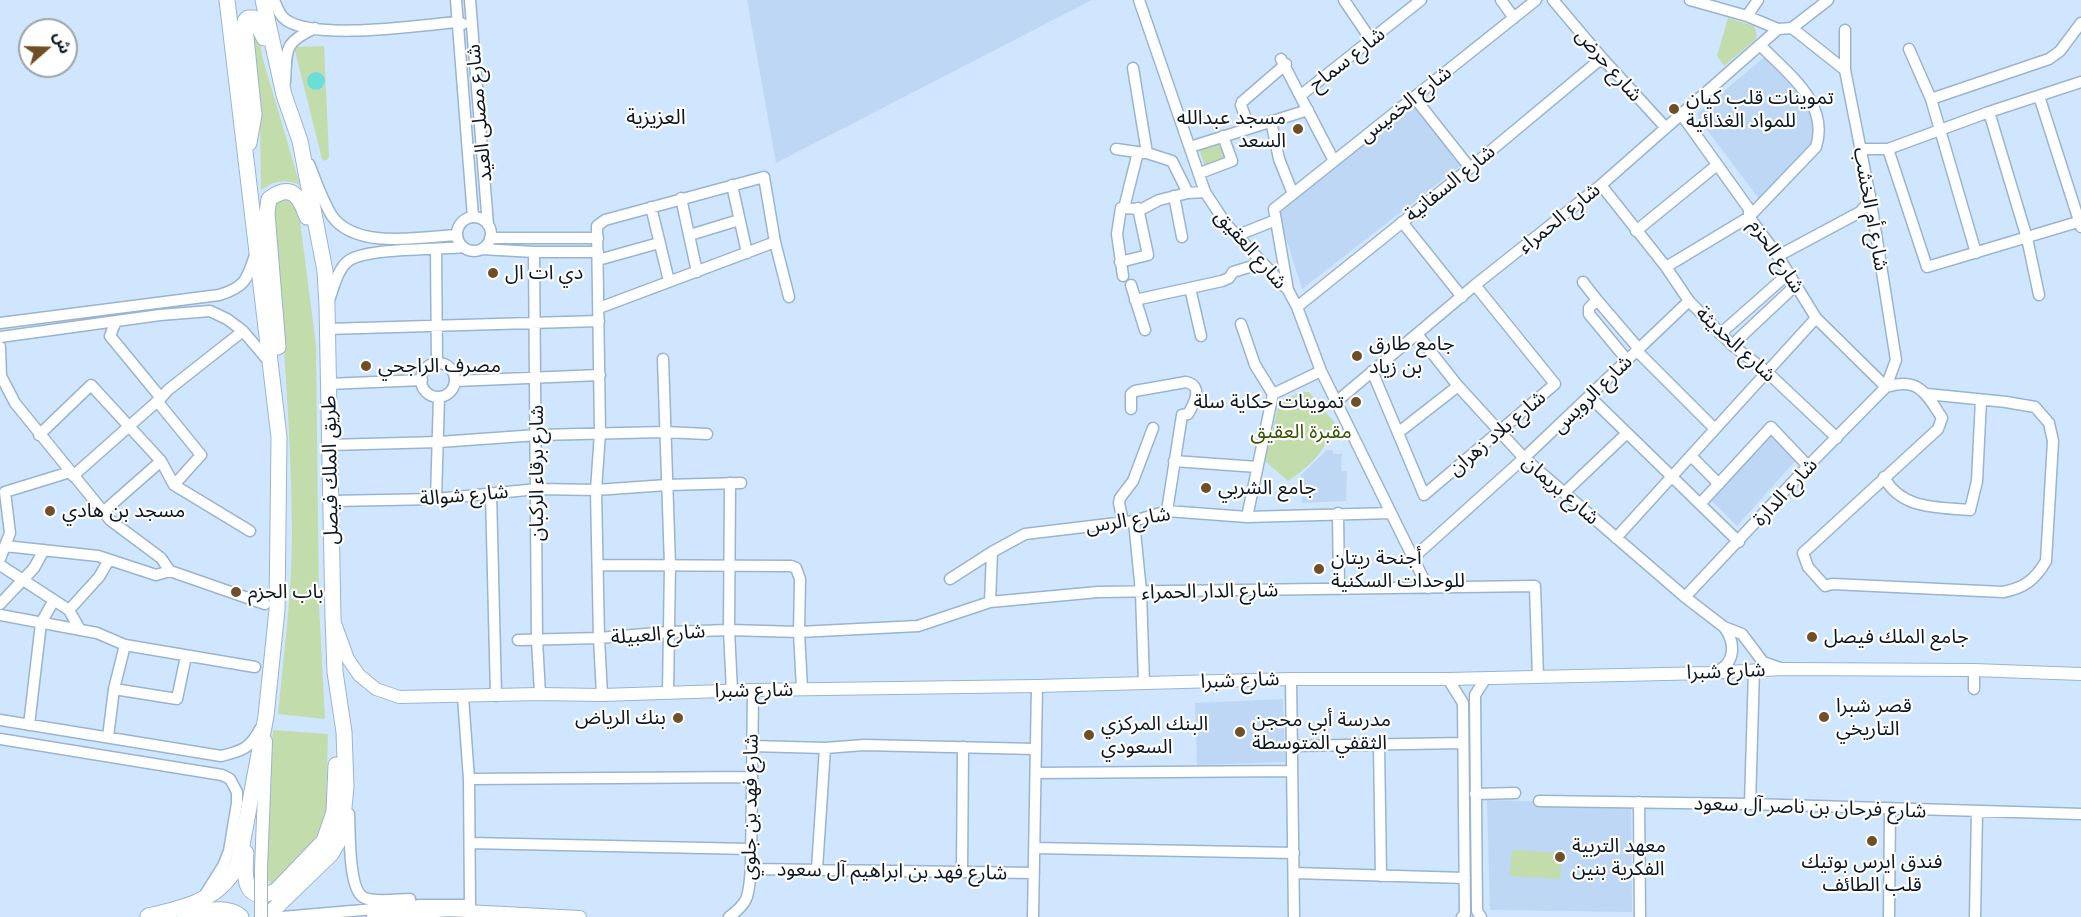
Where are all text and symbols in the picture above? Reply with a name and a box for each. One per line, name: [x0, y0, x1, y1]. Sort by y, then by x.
north arrow: [18, 18, 78, 78]
street label: شارع سماح: [1304, 22, 1390, 96]
street label: شارع حرض: [1571, 23, 1647, 107]
text: ش: [51, 29, 76, 56]
street label: شارع مصلى العيد: [461, 43, 497, 183]
street label: شارع الخميس: [1354, 60, 1456, 148]
place label: تموينات قلب كيان للمواد الغذائية: [1686, 86, 1834, 133]
marker: تموينات قلب كيان للمواد الغذائية: [1667, 102, 1681, 116]
district label: العزيزية: [626, 104, 686, 130]
place label: مسجد عبدالله السعد: [1177, 106, 1286, 153]
marker: مسجد عبدالله السعد: [1291, 122, 1305, 136]
street label: شارع السفانية: [1400, 139, 1500, 227]
street label: شارع أم الخشب: [1848, 145, 1894, 273]
street label: شارع الحمراء: [1513, 178, 1605, 258]
street label: شارع العقيق: [1210, 204, 1292, 294]
street label: شارع الحزم: [1744, 214, 1810, 298]
place label: دي ات ال: [505, 261, 583, 285]
marker: دي ات ال: [486, 266, 500, 280]
street label: شارع الحديثة: [1691, 301, 1781, 387]
place label: جامع طارق بن زياد: [1369, 332, 1454, 379]
marker: جامع طارق بن زياد: [1350, 349, 1364, 363]
street label: شارع الرويس: [1547, 350, 1637, 438]
place label: مصرف الراجحي: [378, 354, 501, 378]
marker: مصرف الراجحي: [359, 359, 373, 373]
street label: شارع بلاد زهران: [1443, 385, 1551, 481]
place label: تموينات حكاية سلة: [1193, 390, 1344, 414]
street label: طريق الملك فيصل: [317, 395, 343, 545]
marker: تموينات حكاية سلة: [1349, 395, 1363, 409]
street label: شارع برقاء الركبان: [525, 405, 549, 541]
park label: مقبرة العقيق: [1250, 420, 1352, 444]
street label: شارع بريمان: [1518, 450, 1604, 530]
street label: شارع الدارة: [1748, 453, 1822, 531]
place label: جامع الشربي: [1218, 476, 1316, 500]
street label: شارع شوالة: [419, 479, 509, 511]
marker: جامع الشربي: [1199, 481, 1213, 495]
place label: مسجد بن هادي: [62, 499, 185, 523]
street label: شارع الرس: [1084, 501, 1172, 539]
marker: مسجد بن هادي: [43, 504, 57, 518]
place label: أجنحة ريتان للوحدات السكنية: [1331, 546, 1465, 593]
marker: أجنحة ريتان للوحدات السكنية: [1312, 562, 1326, 576]
street label: شارع الدار الحمراء: [1142, 578, 1278, 604]
place label: باب الحزم: [248, 580, 324, 604]
marker: باب الحزم: [229, 585, 243, 599]
street label: شارع العبيلة: [610, 619, 706, 649]
place label: جامع الملك فيصل: [1824, 625, 1969, 649]
marker: جامع الملك فيصل: [1805, 630, 1819, 644]
street label: شارع شبرا: [1686, 658, 1766, 684]
street label: شارع شبرا: [1200, 667, 1280, 693]
street label: شارع شبرا: [714, 677, 794, 703]
place label: قصر شبرا التاريخي: [1836, 694, 1912, 741]
place label: بنك الرياض: [575, 706, 666, 730]
place label: مدرسة أبي محجن الثقفي المتوسطة: [1252, 708, 1391, 755]
marker: قصر شبرا التاريخي: [1817, 710, 1831, 724]
marker: بنك الرياض: [671, 711, 685, 725]
place label: البنك المركزي السعودي: [1101, 712, 1208, 759]
marker: مدرسة أبي محجن الثقفي المتوسطة: [1233, 725, 1247, 739]
marker: البنك المركزي السعودي: [1082, 728, 1096, 742]
street label: شارع فهد بن جلوي: [737, 734, 763, 880]
street label: شارع فرحان بن ناصر آل سعود: [1693, 791, 1927, 823]
place label: معهد التربية الفكرية بنين: [1572, 834, 1666, 881]
marker: فندق ايرس بوتيك قلب الطائف: [1865, 834, 1879, 848]
marker: معهد التربية الفكرية بنين: [1553, 850, 1567, 864]
place label: فندق ايرس بوتيك قلب الطائف: [1801, 850, 1943, 897]
street label: شارع فهد بن ابراهيم آل سعود: [777, 857, 1007, 885]

